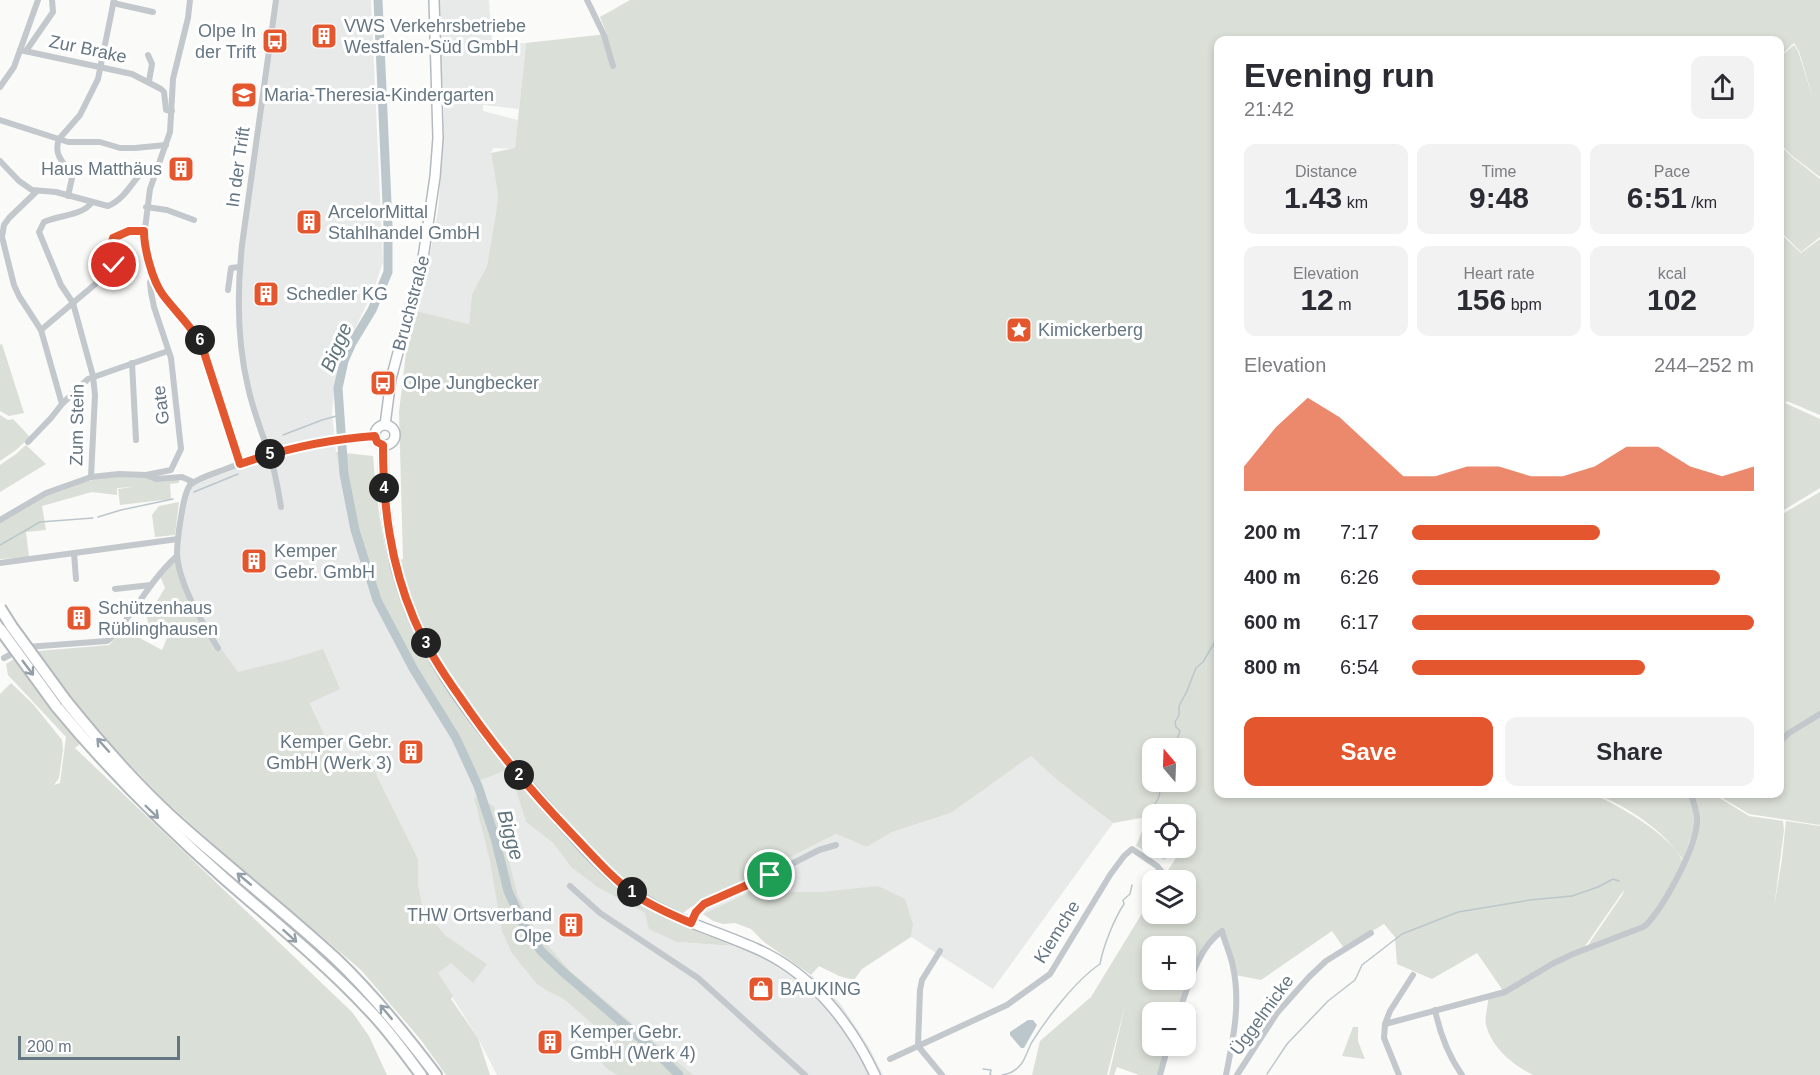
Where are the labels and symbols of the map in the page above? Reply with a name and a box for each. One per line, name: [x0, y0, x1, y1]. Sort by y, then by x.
place label: VWS Verkehrsbetriebe Westfalen-Süd GmbH: [344, 16, 526, 57]
place label: Olpe In der Trift: [195, 21, 256, 62]
building icon: VWS Verkehrsbetriebe Westfalen-Süd GmbH: [309, 21, 339, 51]
bus stop icon: Olpe In der Trift: [260, 26, 290, 56]
street label: Zur Brake: [47, 31, 129, 67]
school or university icon: Maria-Theresia-Kindergarten: [229, 80, 259, 110]
place label: Maria-Theresia-Kindergarten: [264, 85, 494, 105]
street label: In der Trift: [222, 125, 254, 209]
building icon: Haus Matthäus: [166, 154, 196, 184]
place label: Haus Matthäus: [41, 159, 162, 179]
place label: ArcelorMittal Stahlhandel GmbH: [328, 202, 480, 243]
building icon: ArcelorMittal Stahlhandel GmbH: [294, 207, 324, 237]
pin: [88, 239, 139, 290]
street label: Bruchstraße: [389, 253, 433, 353]
building icon: Schedler KG: [251, 279, 281, 309]
place label: Schedler KG: [286, 284, 388, 304]
place icon: Kimickerberg: [1004, 315, 1034, 345]
water label: Bigge: [316, 319, 356, 375]
place label: Kimickerberg: [1038, 320, 1143, 340]
pin: 6: [185, 325, 215, 355]
bus stop icon: Olpe Jungbecker: [368, 368, 398, 398]
place label: Olpe Jungbecker: [403, 373, 539, 393]
street label: Zum Stein: [66, 384, 88, 466]
street label: Gate: [149, 384, 173, 426]
pin: 5: [255, 439, 285, 469]
pin: 4: [369, 473, 399, 503]
place label: Kemper Gebr. GmbH: [274, 541, 375, 582]
building icon: Kemper Gebr. GmbH: [239, 546, 269, 576]
place label: Schützenhaus Rüblinghausen: [98, 598, 218, 639]
building icon: Schützenhaus Rüblinghausen: [64, 603, 94, 633]
pin: 3: [411, 628, 441, 658]
one-way arrow: [22, 659, 34, 675]
place label: Kemper Gebr. GmbH (Werk 3): [266, 732, 392, 773]
building icon: Kemper Gebr. GmbH (Werk 3): [396, 737, 426, 767]
one-way arrow: [96, 738, 110, 753]
north arrow: [1142, 738, 1196, 792]
pin: 2: [504, 760, 534, 790]
one-way arrow: [144, 804, 159, 819]
water label: Bigge: [493, 807, 529, 863]
pin: [744, 849, 795, 900]
one-way arrow: [237, 872, 252, 886]
pin: 1: [617, 877, 647, 907]
street label: Kiemche: [1030, 897, 1084, 967]
place label: THW Ortsverband Olpe: [407, 905, 552, 946]
building icon: THW Ortsverband Olpe: [556, 910, 586, 940]
one-way arrow: [283, 929, 298, 943]
street label: Üggelmicke: [1226, 971, 1298, 1059]
shop icon: BAUKING: [746, 974, 776, 1004]
place label: BAUKING: [780, 979, 861, 999]
one-way arrow: [379, 1004, 392, 1020]
place label: Kemper Gebr. GmbH (Werk 4): [570, 1022, 696, 1063]
building icon: Kemper Gebr. GmbH (Werk 4): [535, 1027, 565, 1057]
scale bar: [18, 1033, 180, 1060]

